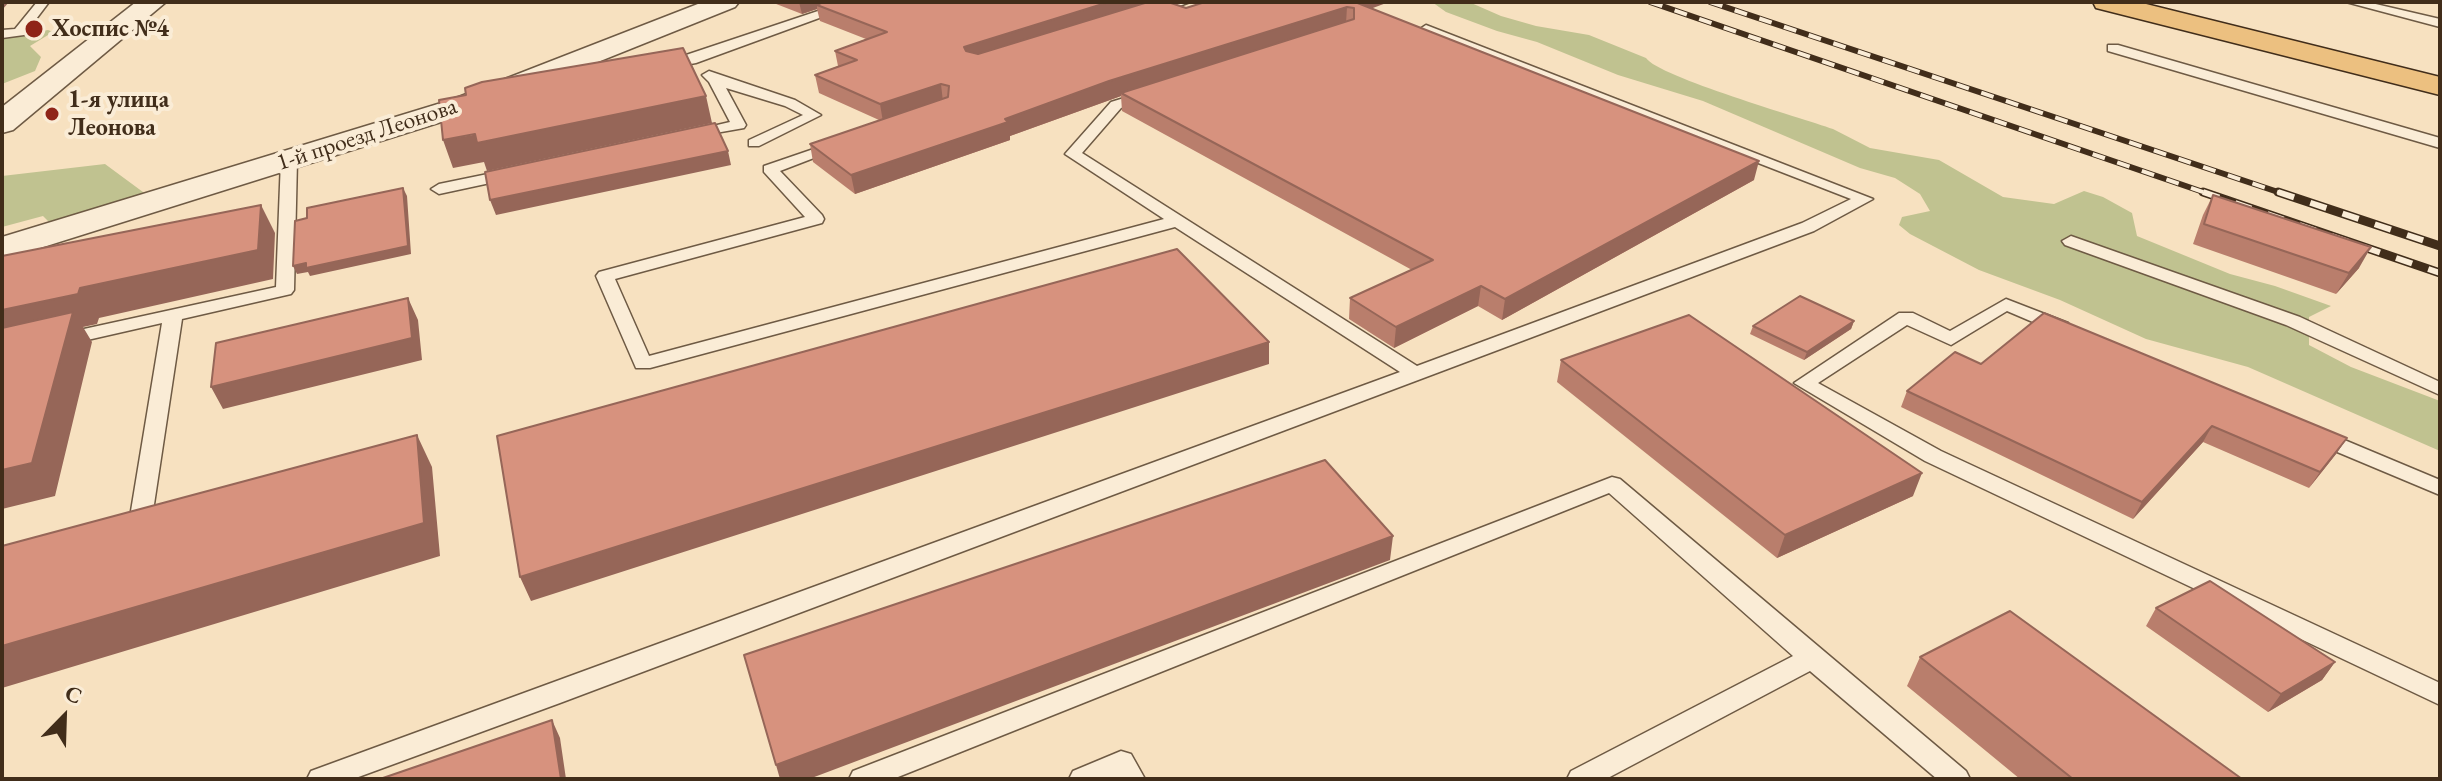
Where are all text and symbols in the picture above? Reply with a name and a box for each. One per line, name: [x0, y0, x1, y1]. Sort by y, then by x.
place label: Хоспис №4: [52, 15, 169, 43]
marker: Хоспис №4: [23, 18, 45, 40]
place label: 1-я улица Леонова: [68, 86, 169, 142]
street label: 1-й проезд Леонова: [273, 92, 461, 178]
marker: 1-я улица Леонова: [43, 105, 61, 123]
north arrow: [24, 677, 104, 757]
text: С: [61, 678, 86, 711]

